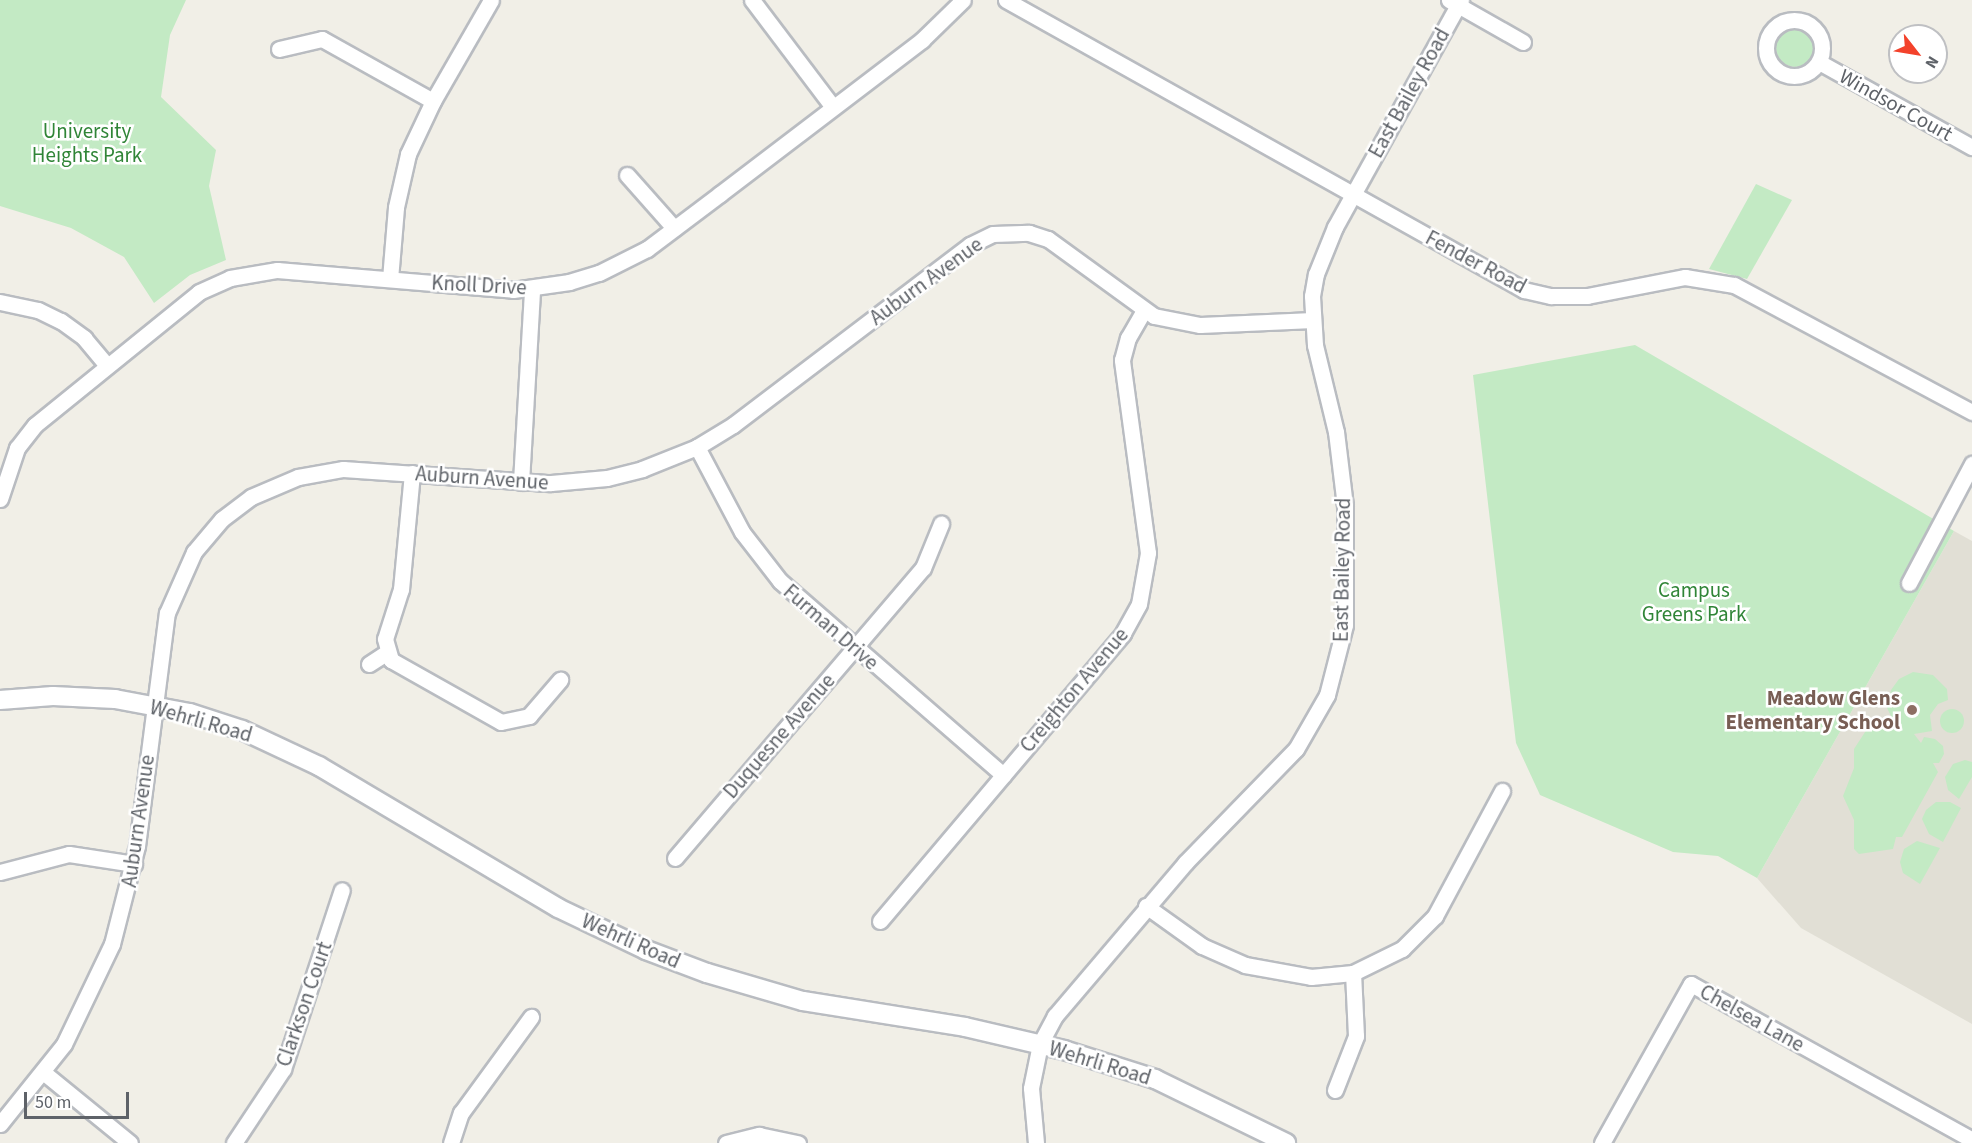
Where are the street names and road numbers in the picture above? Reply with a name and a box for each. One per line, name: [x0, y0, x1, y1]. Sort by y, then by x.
street label: East Bailey Road: [1363, 24, 1455, 162]
street label: Windsor Court: [1835, 64, 1957, 146]
street label: Fender Road: [1421, 225, 1531, 299]
street label: Auburn Avenue: [865, 232, 987, 330]
street label: Knoll Drive: [431, 270, 527, 300]
street label: Auburn Avenue: [415, 461, 549, 495]
street label: East Bailey Road: [1328, 498, 1356, 642]
street label: Furman Drive: [778, 579, 884, 675]
street label: Creighton Avenue: [1014, 622, 1134, 758]
street label: Duquesne Avenue: [718, 668, 840, 804]
street label: Wehrli Road: [147, 694, 255, 748]
street label: Auburn Avenue: [116, 753, 160, 889]
street label: Wehrli Road: [578, 908, 684, 974]
street label: Clarkson Court: [271, 938, 337, 1070]
street label: Chelsea Lane: [1695, 979, 1809, 1057]
street label: Wehrli Road: [1046, 1036, 1154, 1090]

